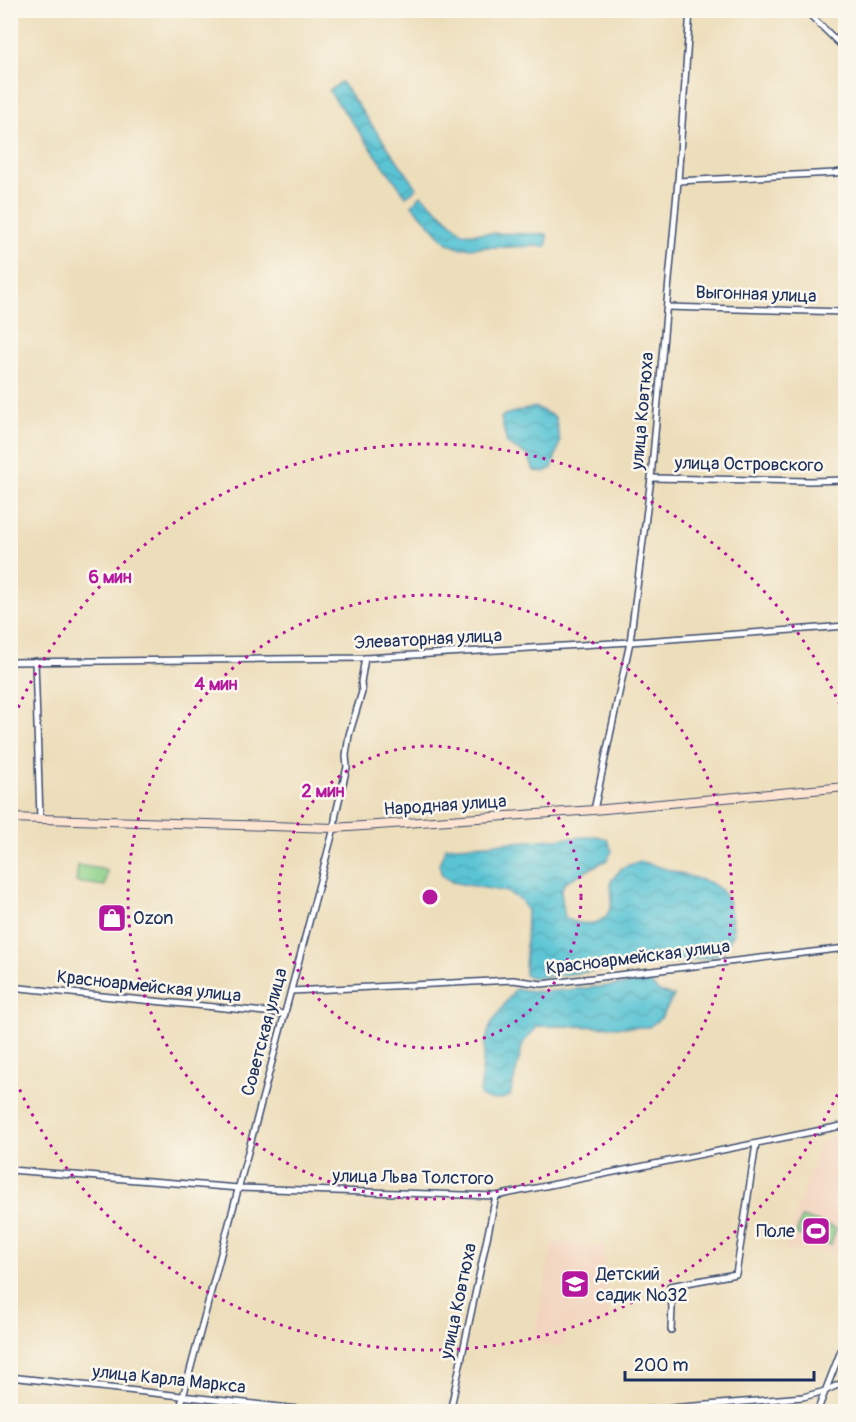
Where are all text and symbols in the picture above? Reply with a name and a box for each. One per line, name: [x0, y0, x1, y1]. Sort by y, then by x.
street label: Выгонная улица: [695, 281, 817, 308]
street label: улица Ковтюха: [626, 351, 659, 472]
street label: улица Островского: [673, 452, 824, 477]
text: 6 мин: [88, 566, 132, 589]
street label: Элеваторная улица: [353, 624, 503, 655]
text: 4 мин: [194, 673, 238, 696]
text: 2 мин: [302, 780, 344, 803]
street label: Народная улица: [383, 790, 507, 821]
centre of rings: [420, 887, 440, 907]
shop icon: Ozon: [96, 902, 128, 934]
place label: Ozon: [133, 907, 173, 930]
street label: Красноармейская улица: [545, 935, 731, 980]
street label: Красноармейская улица: [56, 965, 242, 1008]
street label: Советская улица: [236, 966, 293, 1099]
street label: улица Льва Толстого: [331, 1165, 494, 1190]
sports icon: Поле: [800, 1215, 832, 1247]
place label: Поле: [756, 1220, 795, 1243]
street label: улица Ковтюха: [435, 1241, 482, 1362]
place label: Детский садик №32: [595, 1263, 687, 1307]
school or university icon: Детский садик №32: [559, 1268, 591, 1300]
scale bar: [625, 1344, 814, 1382]
text: 200 m: [634, 1354, 689, 1377]
street label: улица Карла Маркса: [90, 1360, 247, 1399]

